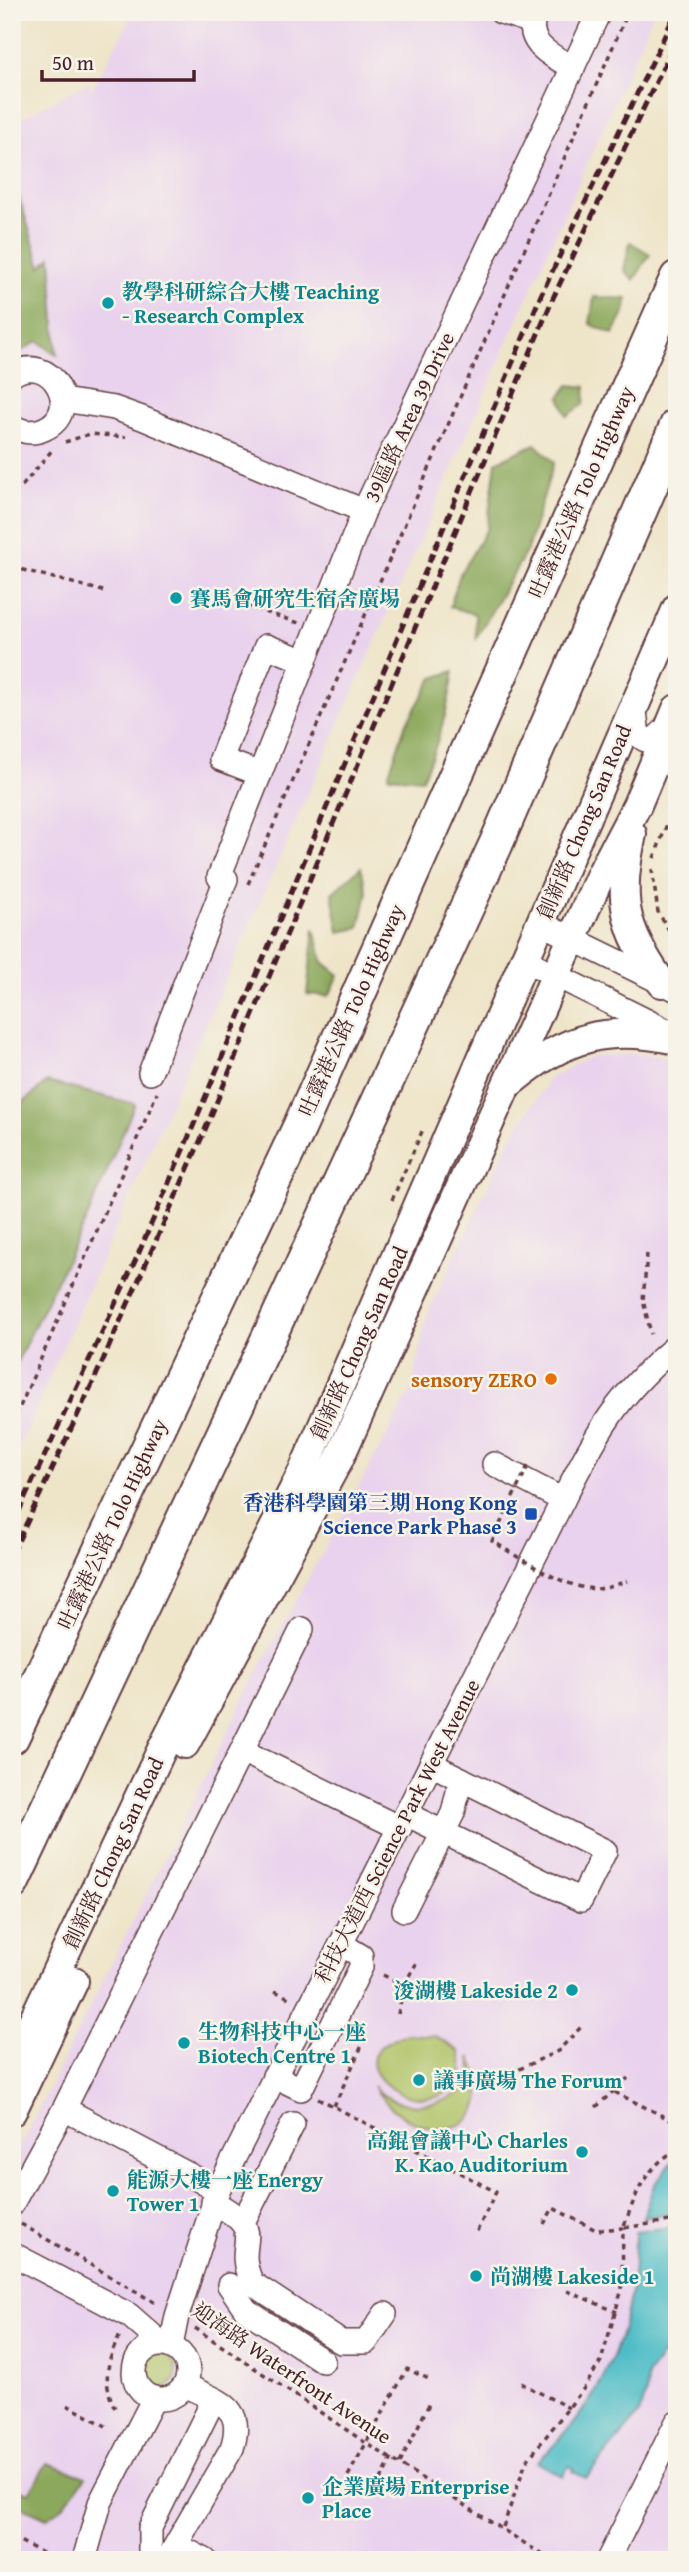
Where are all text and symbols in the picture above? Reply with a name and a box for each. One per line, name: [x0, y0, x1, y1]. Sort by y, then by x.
scale bar: [42, 38, 194, 82]
text: 50 m: [52, 47, 94, 78]
place label: 教學科研綜合大樓 Teaching - Research Complex: [122, 276, 380, 331]
marker: 教學科研綜合大樓 Teaching - Research Complex: [100, 295, 116, 311]
street label: 39區路 Area 39 Drive: [356, 327, 462, 507]
street label: 吐露港公路 Tolo Highway: [520, 380, 642, 603]
place label: 賽馬會研究生宿舍廣埸: [190, 583, 400, 614]
marker: 賽馬會研究生宿舍廣埸: [168, 590, 184, 606]
street label: 創新路 Chong San Road: [529, 719, 639, 924]
street label: 吐露港公路 Tolo Highway: [290, 898, 412, 1121]
street label: 創新路 Chong San Road: [302, 1241, 416, 1445]
place label: sensory ZERO: [411, 1364, 537, 1395]
marker: sensory ZERO: [543, 1371, 559, 1387]
street label: 吐露港公路 Tolo Highway: [49, 1413, 175, 1635]
place label: 香港科學園第三期 Hong Kong Science Park Phase 3: [243, 1487, 518, 1542]
marker: 香港科學園第三期 Hong Kong Science Park Phase 3: [523, 1506, 539, 1522]
street label: 科技大道西 Science Park West Avenue: [307, 1673, 487, 1988]
street label: 創新路 Chong San Road: [55, 1751, 172, 1954]
place label: 浚湖樓 Lakeside 2: [393, 1975, 558, 2006]
marker: 浚湖樓 Lakeside 2: [564, 1982, 580, 1998]
place label: 生物科技中心一座 Biotech Centre 1: [198, 2016, 366, 2071]
marker: 生物科技中心一座 Biotech Centre 1: [176, 2035, 192, 2051]
place label: 議事廣場 The Forum: [433, 2065, 622, 2096]
marker: 議事廣場 The Forum: [411, 2072, 427, 2088]
place label: 高錕會議中心 Charles K. Kao Auditorium: [367, 2125, 568, 2180]
marker: 高錕會議中心 Charles K. Kao Auditorium: [574, 2144, 590, 2160]
place label: 能源大樓一座 Energy Tower 1: [127, 2164, 323, 2219]
marker: 能源大樓一座 Energy Tower 1: [105, 2183, 121, 2199]
place label: 尚湖樓 Lakeside 1: [490, 2261, 655, 2292]
marker: 尚湖樓 Lakeside 1: [468, 2268, 484, 2284]
street label: 迎海路 Waterfront Avenue: [186, 2295, 398, 2452]
place label: 企業廣場 Enterprise Place: [322, 2471, 510, 2526]
marker: 企業廣場 Enterprise Place: [300, 2490, 316, 2506]

